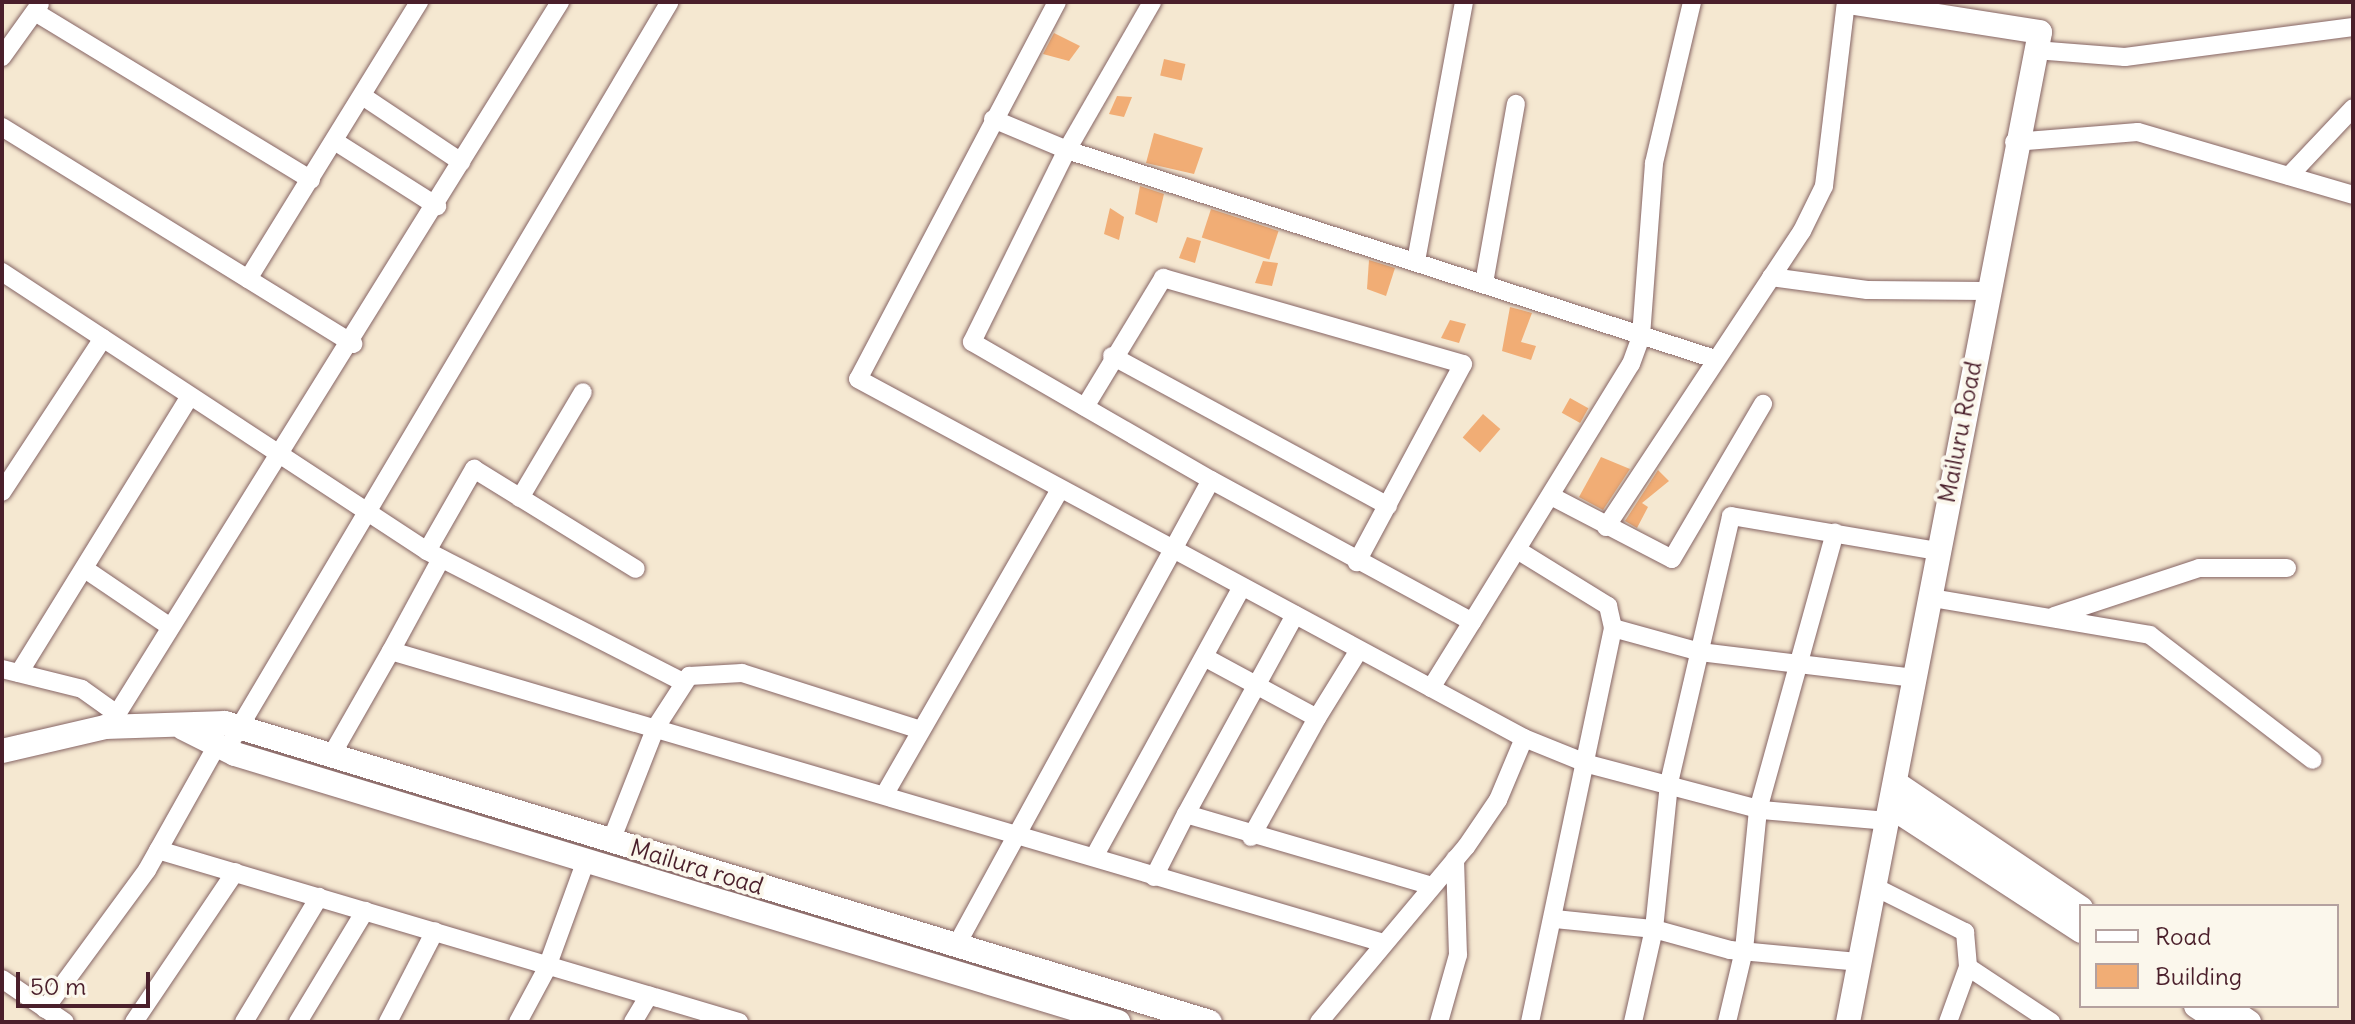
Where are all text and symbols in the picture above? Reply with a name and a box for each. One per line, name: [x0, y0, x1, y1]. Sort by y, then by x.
street label: Mailuru Road: [1932, 359, 1988, 505]
street label: Mailura road: [627, 833, 767, 901]
legend: [2079, 904, 2339, 1008]
text: Road: [2155, 921, 2211, 951]
scale bar: [20, 956, 154, 1006]
text: Building: [2155, 961, 2242, 991]
text: 50 m: [30, 971, 86, 1001]

